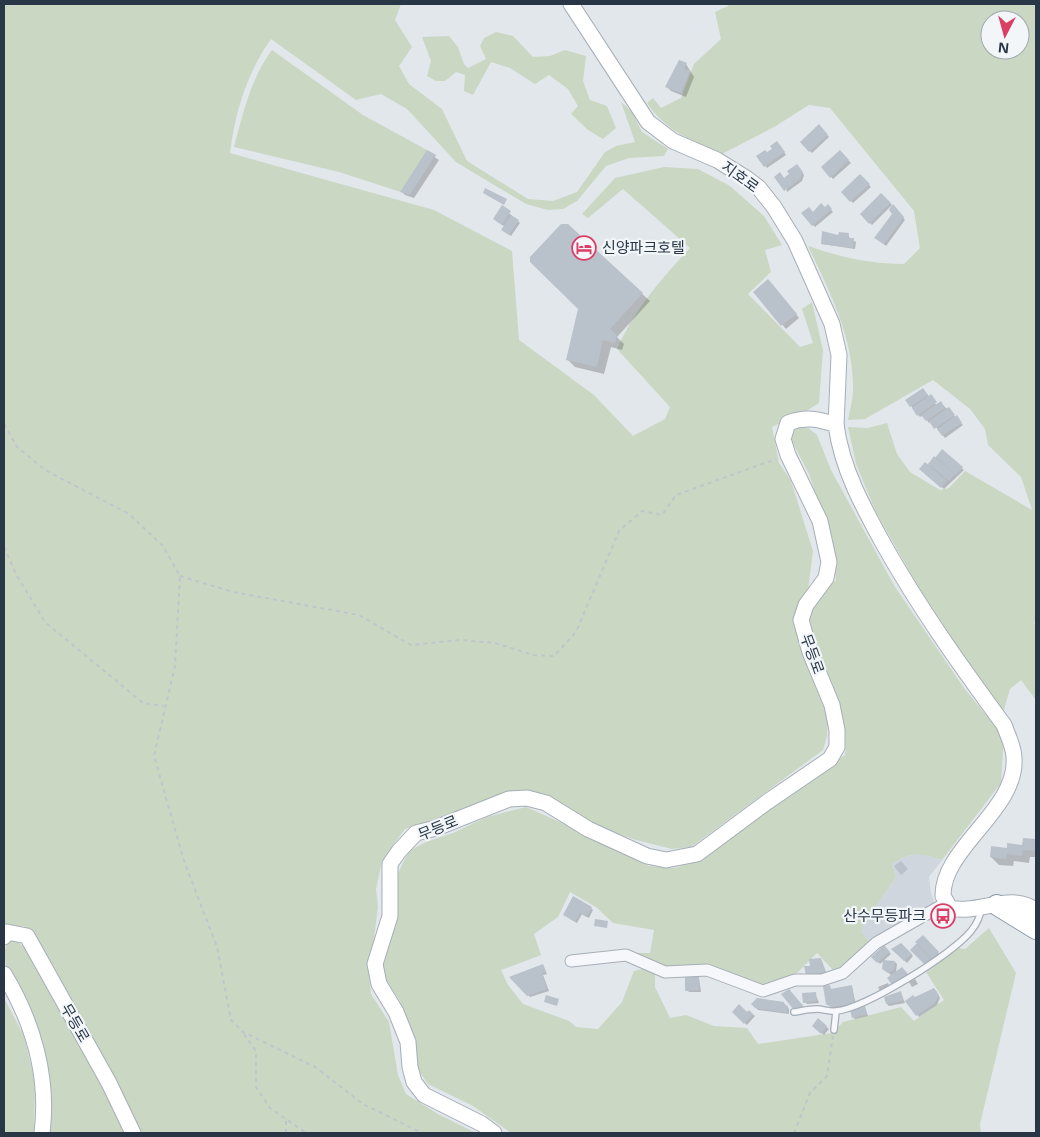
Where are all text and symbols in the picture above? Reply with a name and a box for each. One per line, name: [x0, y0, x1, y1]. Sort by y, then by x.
north arrow: [980, 10, 1030, 60]
text: N: [997, 38, 1010, 58]
street label: 지호로: [718, 156, 763, 196]
hotel icon: 신양파크호텔: [571, 235, 597, 261]
place label: 신양파크호텔: [602, 237, 685, 257]
street label: 무등로: [796, 631, 829, 677]
street label: 무등로: [415, 810, 461, 844]
bus stop icon: 산수무등파크: [930, 903, 956, 929]
place label: 산수무등파크: [843, 905, 926, 925]
street label: 무등로: [57, 1000, 95, 1045]

